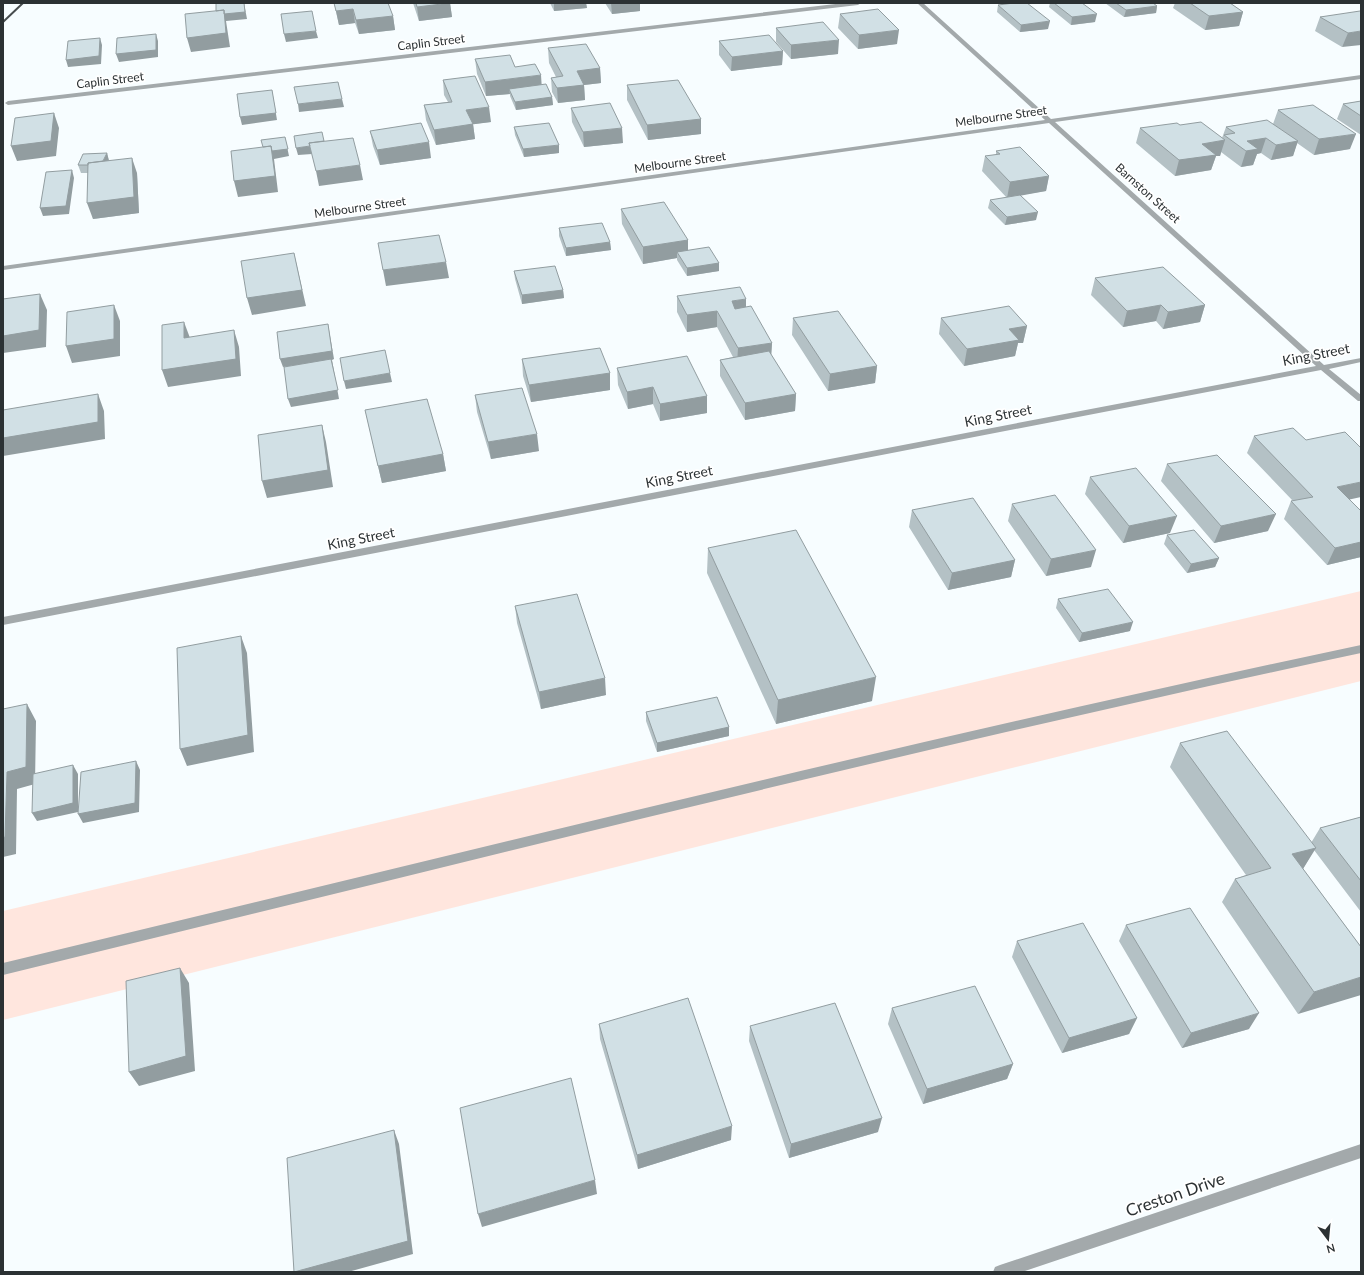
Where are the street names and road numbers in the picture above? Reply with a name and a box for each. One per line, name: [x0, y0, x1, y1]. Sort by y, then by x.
street label: Caplin Street: [396, 30, 466, 54]
street label: Caplin Street: [75, 68, 145, 92]
street label: Melbourne Street: [954, 102, 1048, 130]
street label: Melbourne Street: [633, 148, 727, 176]
street label: Barnston Street: [1112, 160, 1184, 227]
street label: Melbourne Street: [313, 193, 407, 221]
street label: King Street: [1281, 339, 1351, 369]
street label: King Street: [963, 400, 1033, 430]
street label: King Street: [644, 461, 714, 491]
street label: King Street: [326, 523, 396, 553]
street label: Creston Drive: [1123, 1167, 1227, 1221]

